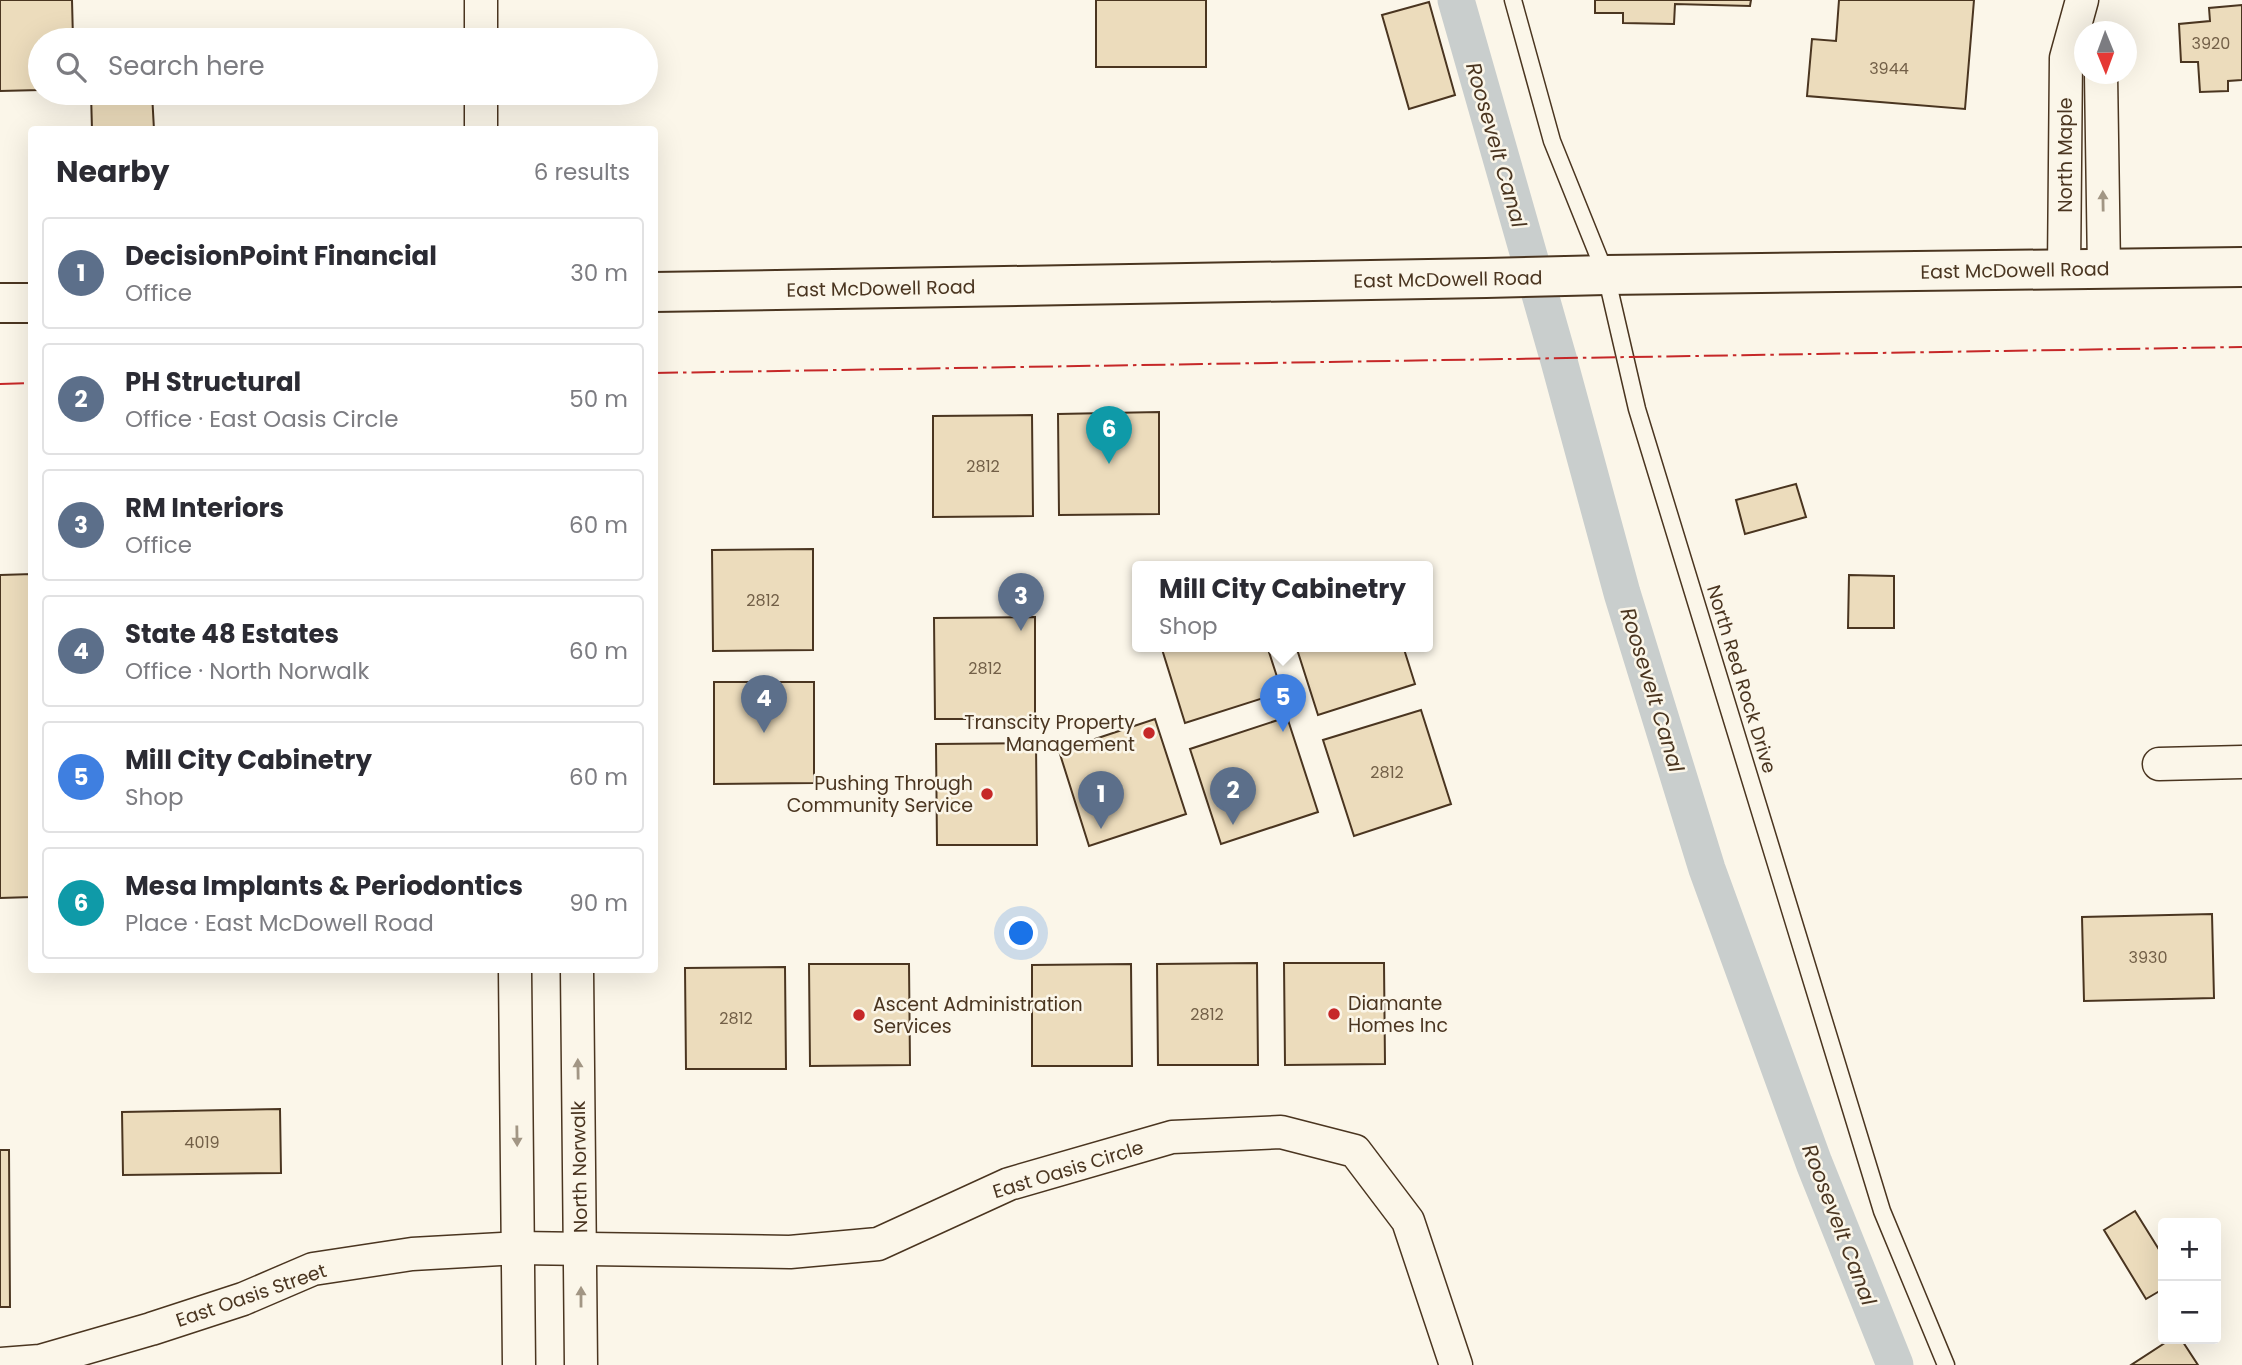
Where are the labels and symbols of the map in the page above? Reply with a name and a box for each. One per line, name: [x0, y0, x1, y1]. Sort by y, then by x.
north arrow: [2074, 21, 2137, 84]
house number: 3920: [2192, 32, 2230, 55]
house number: 3944: [1869, 57, 1909, 80]
water label: Roosevelt Canal: [1459, 59, 1534, 232]
street label: North Maple: [2052, 97, 2079, 213]
one-way arrow: [2097, 190, 2109, 212]
street label: East McDowell Road: [1920, 255, 2110, 286]
street label: East McDowell Road: [1353, 264, 1543, 295]
street label: East McDowell Road: [786, 273, 976, 304]
pin: 6: [1086, 406, 1132, 464]
house number: 2812: [966, 455, 1000, 478]
pin: 3: [998, 573, 1044, 631]
street label: North Red Rock Drive: [1700, 582, 1783, 777]
house number: 2812: [746, 589, 780, 612]
water label: Roosevelt Canal: [1614, 604, 1692, 777]
house number: 2812: [968, 657, 1002, 680]
pin: 5: [1260, 674, 1306, 732]
pin: 4: [741, 675, 787, 733]
place label: Transcity Property Management: [964, 709, 1135, 758]
marker: Transcity Property Management: [1141, 725, 1157, 741]
house number: 2812: [1370, 761, 1404, 784]
pin: 2: [1210, 767, 1256, 825]
place label: Pushing Through Community Service: [787, 770, 973, 819]
pin: 1: [1078, 771, 1124, 829]
marker: Pushing Through Community Service: [979, 786, 995, 802]
your location: [1004, 916, 1038, 950]
house number: 3930: [2129, 946, 2167, 969]
place label: Diamante Homes Inc: [1348, 990, 1448, 1039]
place label: Ascent Administration Services: [873, 991, 1083, 1040]
house number: 2812: [1190, 1003, 1224, 1026]
marker: Diamante Homes Inc: [1326, 1006, 1342, 1022]
house number: 2812: [719, 1007, 753, 1030]
marker: Ascent Administration Services: [851, 1007, 867, 1023]
one-way arrow: [572, 1058, 584, 1080]
street label: North Norwalk: [565, 1100, 594, 1233]
one-way arrow: [511, 1125, 522, 1147]
house number: 4019: [184, 1131, 220, 1154]
street label: East Oasis Circle: [989, 1134, 1147, 1205]
water label: Roosevelt Canal: [1795, 1140, 1884, 1310]
street label: East Oasis Street: [172, 1257, 330, 1334]
one-way arrow: [575, 1286, 587, 1308]

